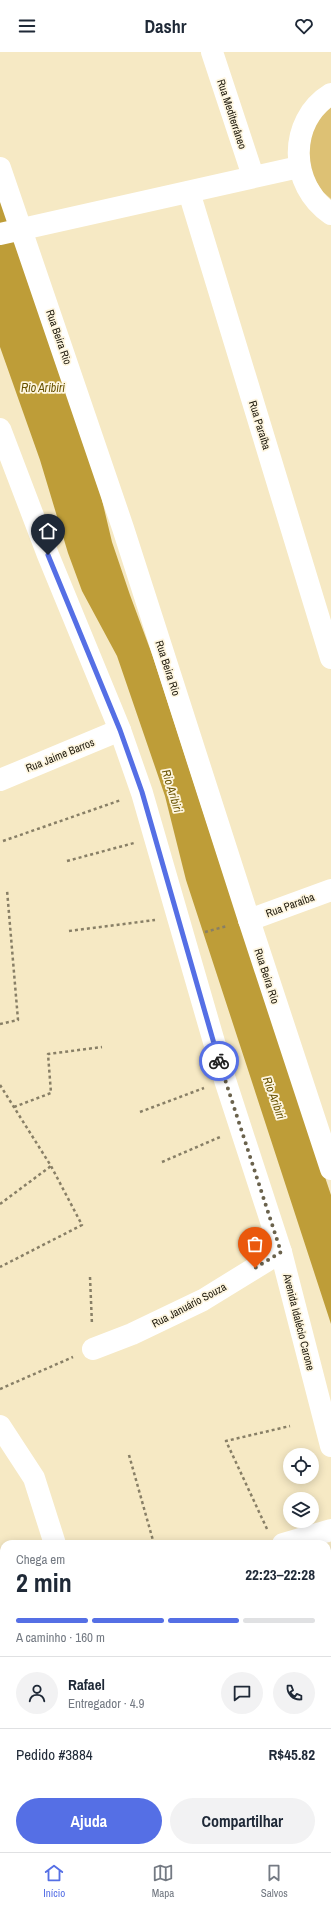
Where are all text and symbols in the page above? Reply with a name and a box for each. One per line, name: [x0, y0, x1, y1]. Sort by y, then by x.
text: Dashr: [145, 14, 186, 39]
icon: menu: [16, 15, 38, 37]
icon: heart: [293, 15, 315, 37]
street label: Rua Mediterrâneo: [214, 77, 250, 151]
street label: Rua Beira Rio: [43, 308, 75, 366]
water label: Rio Aribiri: [21, 380, 65, 396]
street label: Rua Paraíba: [246, 399, 274, 451]
pin: [31, 514, 65, 555]
icon: home: [37, 520, 59, 542]
street label: Rua Beira Rio: [153, 639, 183, 697]
street label: Rua Jaime Barros: [24, 735, 97, 775]
water label: Rio Aribiri: [158, 768, 186, 815]
street label: Rua Paraíba: [264, 890, 316, 920]
street label: Rua Beira Rio: [252, 947, 282, 1005]
courier: [199, 1041, 239, 1081]
icon: bike: [208, 1050, 230, 1072]
water label: Rio Aribiri: [259, 1075, 289, 1122]
pin: [238, 1227, 272, 1268]
icon: bag: [244, 1233, 266, 1255]
street label: Avenida Idalécio Carone: [280, 1271, 318, 1372]
street label: Rua Januário Souza: [149, 1280, 229, 1330]
map controls: [283, 1448, 319, 1528]
button: locate: [283, 1448, 319, 1484]
button: layers: [283, 1492, 319, 1528]
text: Chega em: [16, 1551, 65, 1568]
text: 22:23–22:28: [245, 1564, 315, 1585]
text: 2 min: [16, 1565, 72, 1600]
text: A caminho · 160 m: [16, 1629, 105, 1646]
button: person: [16, 1672, 58, 1714]
button: chat: [221, 1672, 263, 1714]
button: phone: [273, 1672, 315, 1714]
text: Rafael: [68, 1674, 105, 1695]
text: Entregador · 4.9: [68, 1695, 144, 1712]
text: Pedido #3884: [16, 1744, 93, 1765]
text: R$45.82: [268, 1744, 315, 1765]
button: Ajuda: [16, 1798, 162, 1844]
button: Compartilhar: [170, 1798, 315, 1844]
tab: Início: [43, 1862, 65, 1900]
tab: Mapa: [152, 1862, 174, 1900]
tab: Salvos: [261, 1862, 288, 1900]

